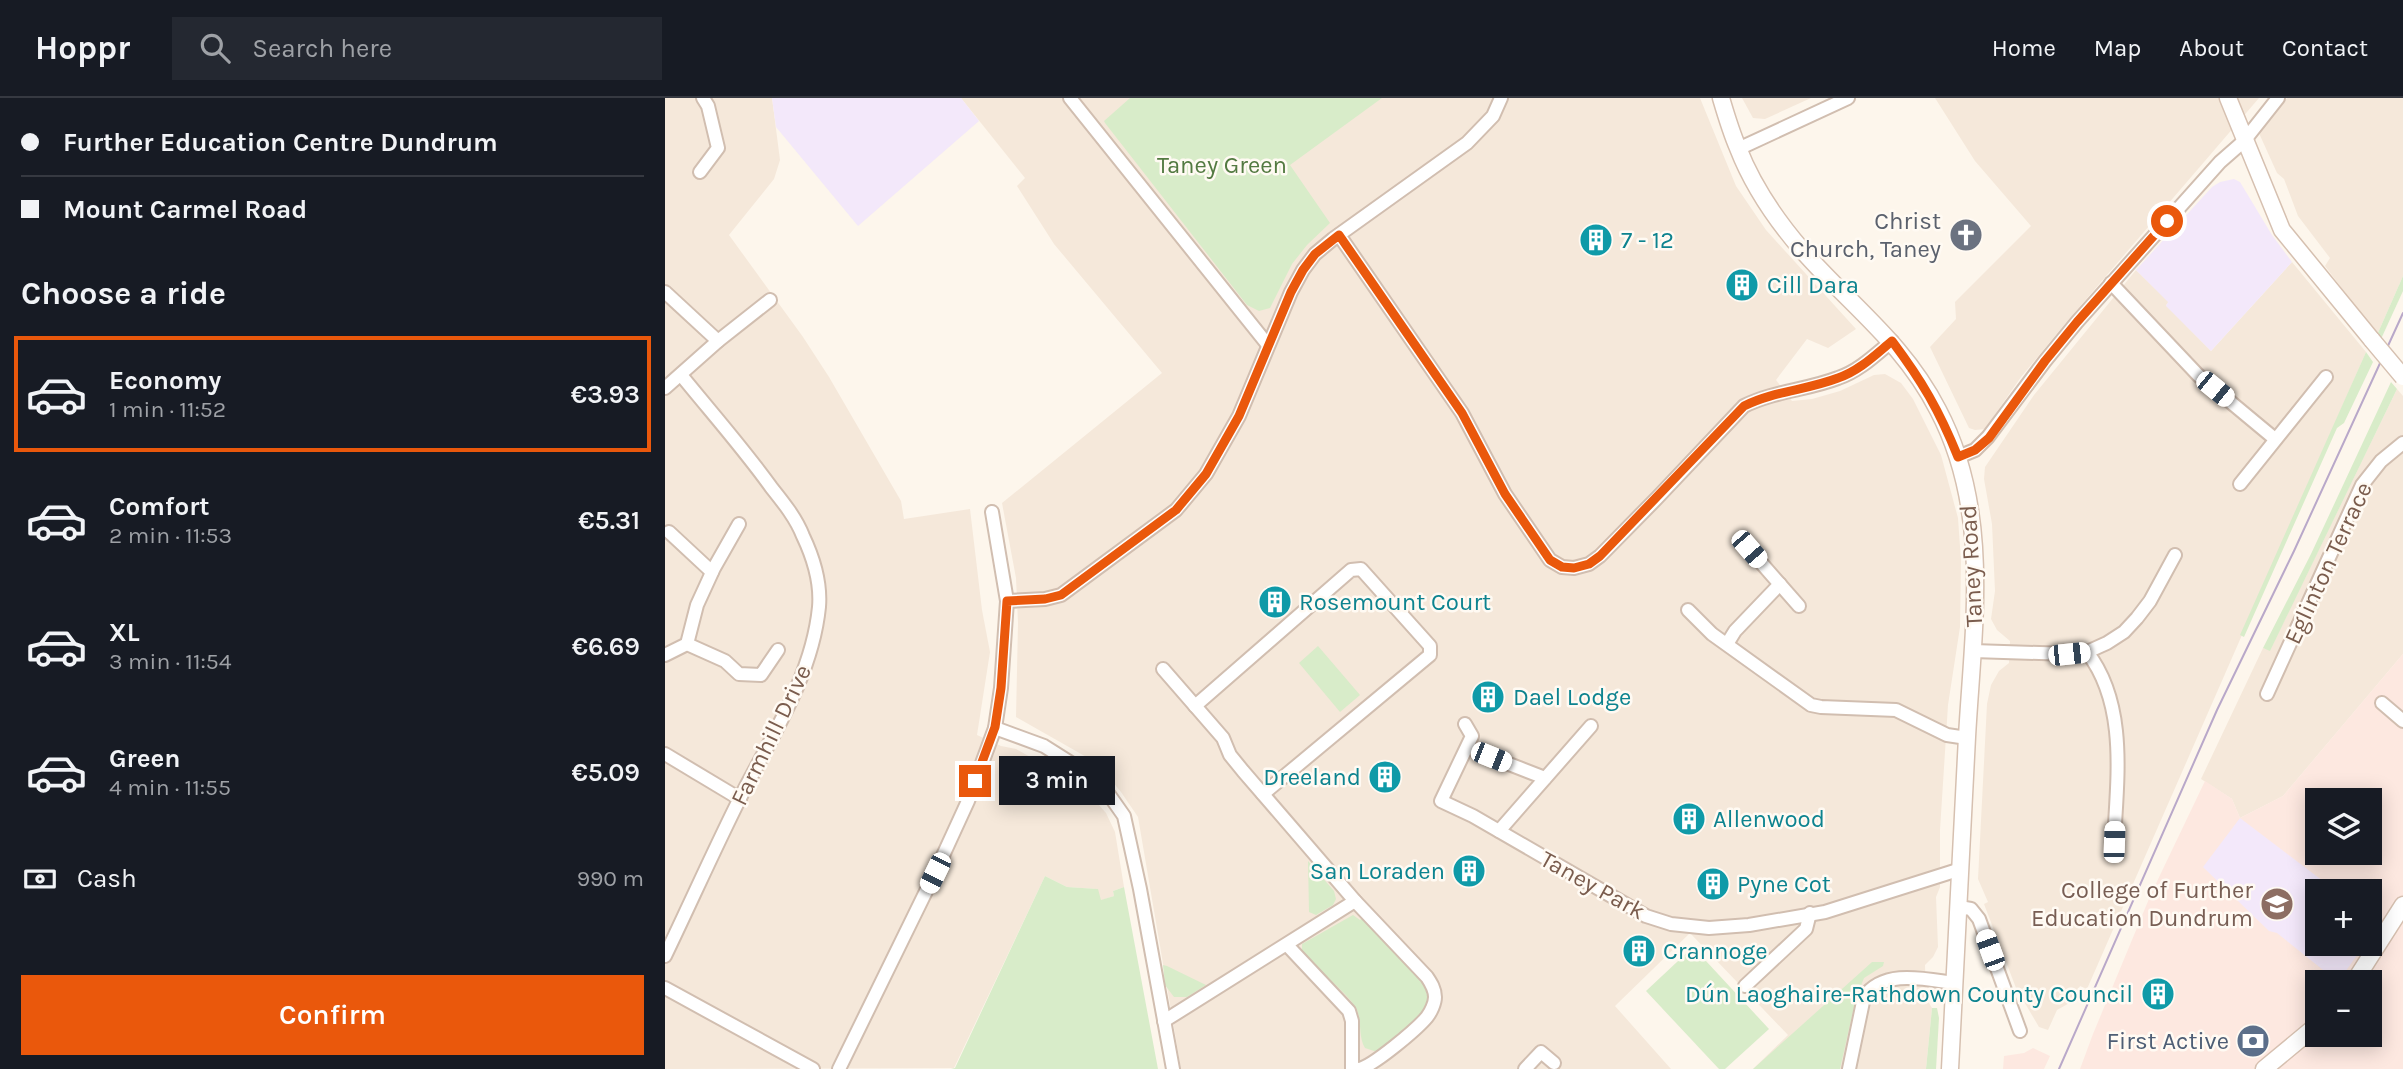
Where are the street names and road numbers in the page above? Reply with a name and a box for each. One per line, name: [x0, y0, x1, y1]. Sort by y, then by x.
street label: Eglinton Terrace: [2278, 478, 2378, 648]
street label: Taney Road: [1954, 504, 1988, 628]
street label: Farmhill Drive: [725, 660, 817, 810]
street label: Taney Park: [1536, 845, 1650, 925]

